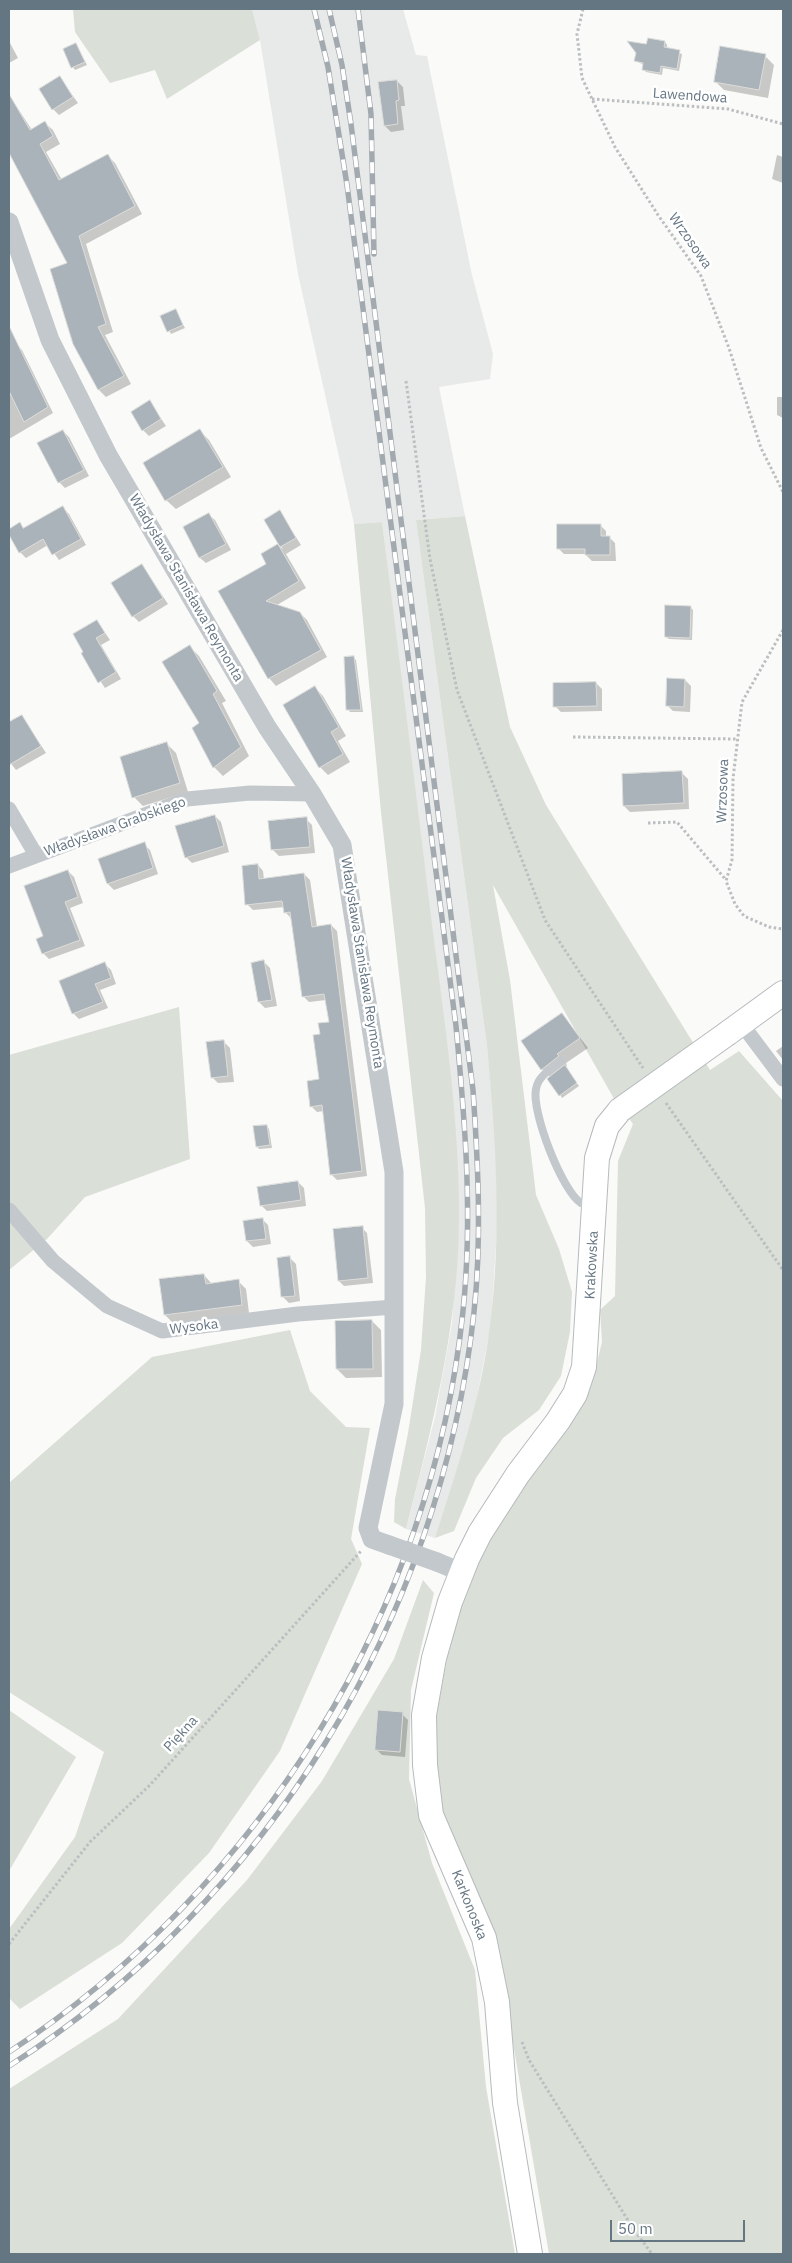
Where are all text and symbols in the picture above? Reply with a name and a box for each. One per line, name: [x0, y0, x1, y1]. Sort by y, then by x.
street label: Lawendowa: [652, 85, 728, 107]
street label: Wrzosowa: [665, 210, 715, 272]
street label: Władysława Stanisława Reymonta: [125, 491, 247, 685]
street label: Wrzosowa: [713, 759, 733, 823]
street label: Władysława Grabskiego: [42, 794, 188, 860]
street label: Władysława Stanisława Reymonta: [337, 856, 387, 1070]
street label: Krakowska: [582, 1230, 602, 1300]
street label: Wysoka: [169, 1316, 219, 1338]
street label: Piękna: [161, 1713, 201, 1755]
street label: Karkonoska: [447, 1868, 491, 1942]
scale bar: [612, 2210, 747, 2242]
text: 50 m: [618, 2219, 653, 2238]

